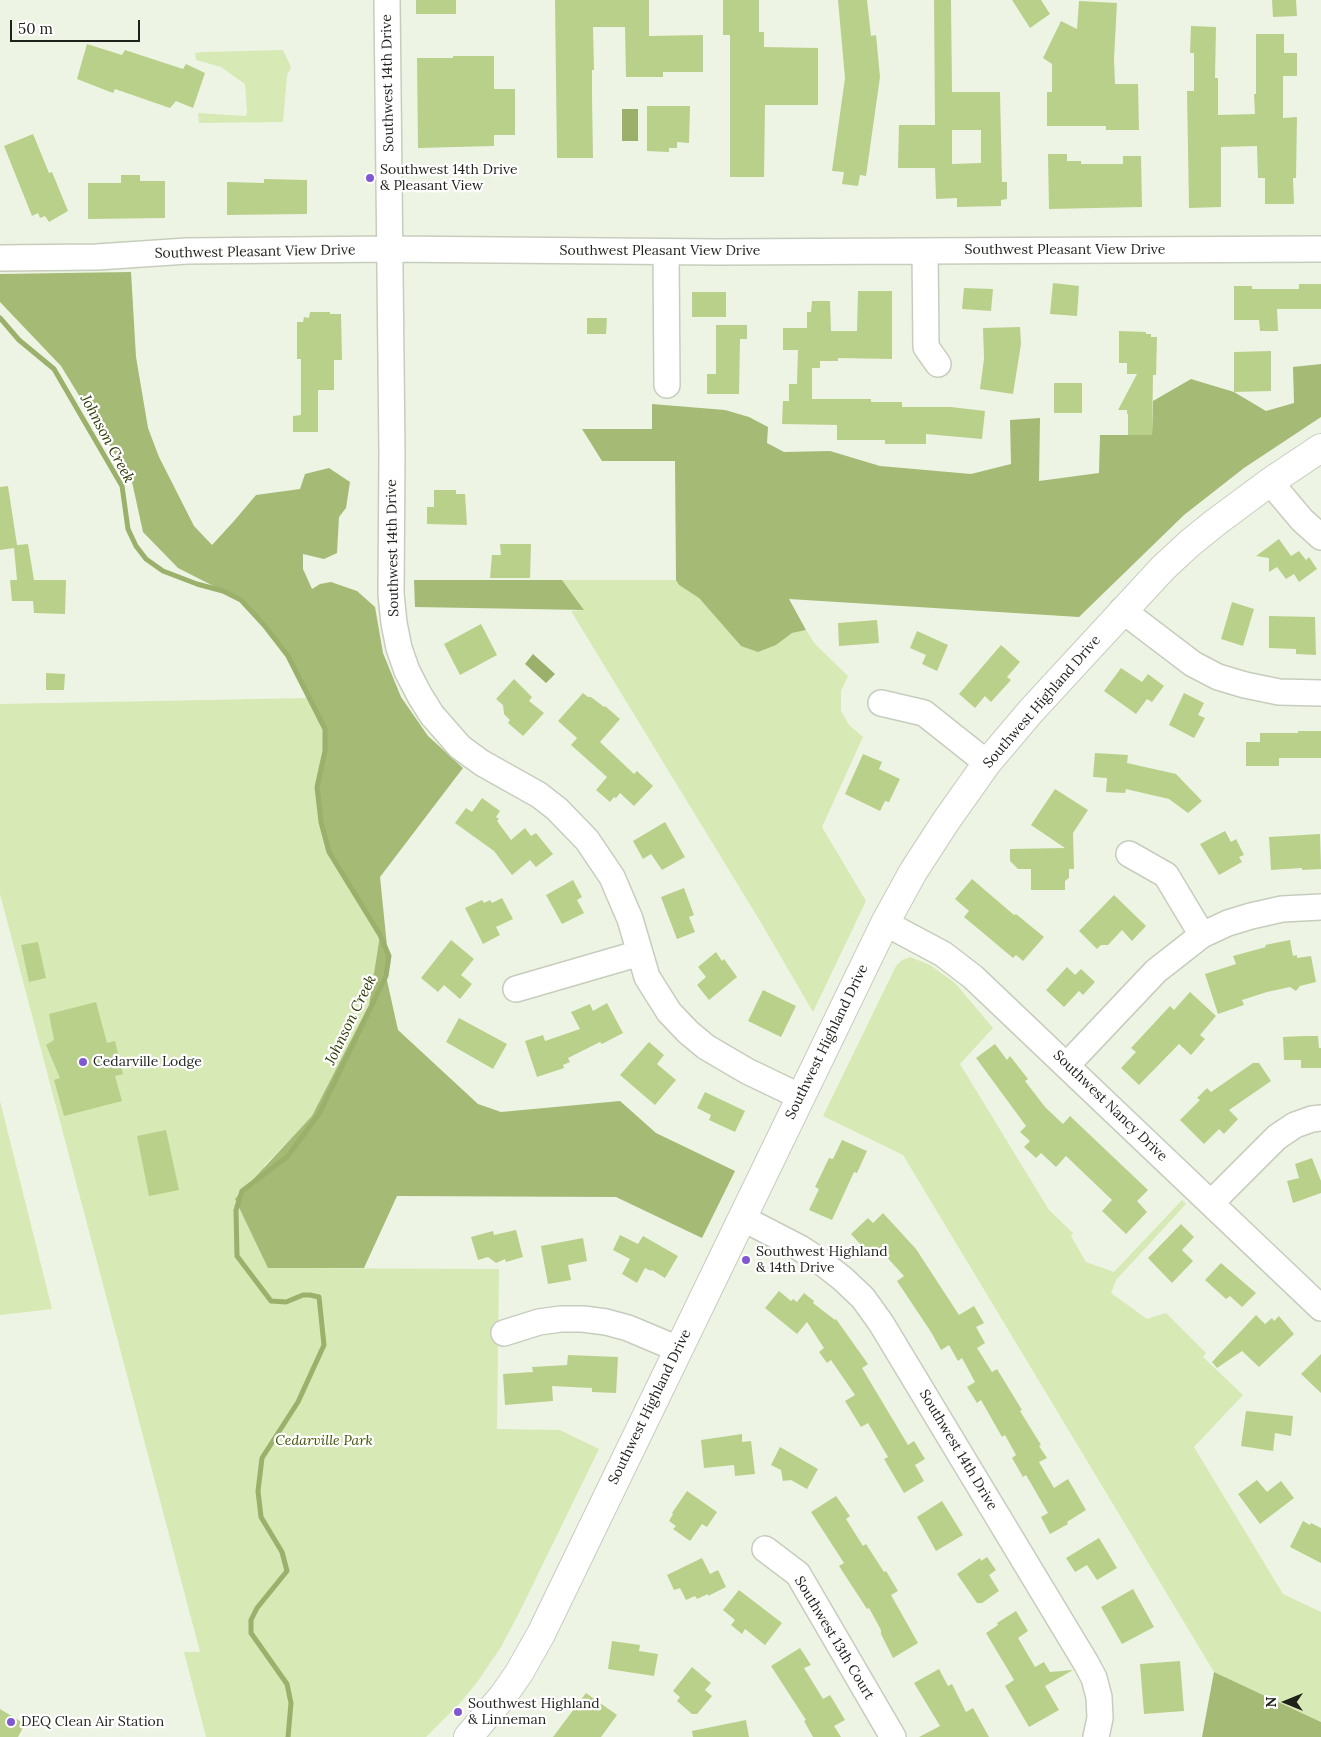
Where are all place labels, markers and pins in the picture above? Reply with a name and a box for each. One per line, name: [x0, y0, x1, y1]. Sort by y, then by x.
place label: Southwest 14th Drive & Pleasant View: [380, 162, 518, 194]
marker: Southwest 14th Drive & Pleasant View: [364, 172, 376, 184]
place label: Cedarville Lodge: [93, 1054, 202, 1070]
marker: Cedarville Lodge: [77, 1056, 89, 1068]
place label: Southwest Highland & 14th Drive: [756, 1244, 888, 1276]
marker: Southwest Highland & 14th Drive: [740, 1254, 752, 1266]
place label: Southwest Highland & Linneman: [468, 1696, 600, 1728]
marker: Southwest Highland & Linneman: [452, 1706, 464, 1718]
place label: DEQ Clean Air Station: [21, 1714, 164, 1730]
marker: DEQ Clean Air Station: [5, 1716, 17, 1728]

